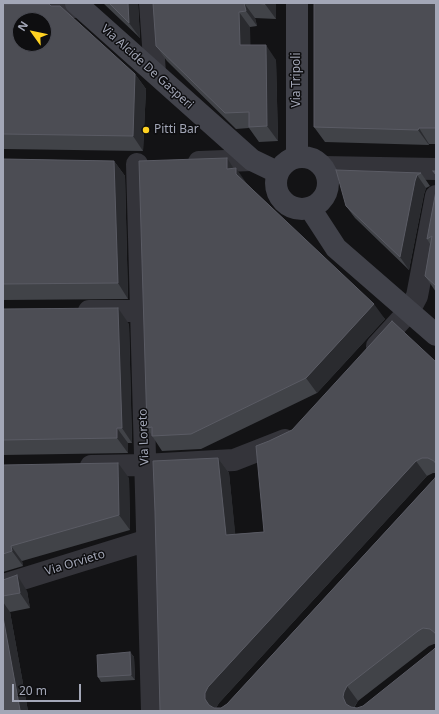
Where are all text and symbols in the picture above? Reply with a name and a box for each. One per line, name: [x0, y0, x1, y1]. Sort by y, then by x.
north arrow: [12, 12, 52, 52]
text: N: [14, 18, 31, 34]
street label: Via Alcide De Gasperi: [98, 22, 196, 112]
street label: Via Tripoli: [290, 52, 304, 108]
place label: Pitti Bar: [154, 123, 199, 137]
marker: Pitti Bar: [141, 125, 151, 135]
street label: Via Loreto: [136, 408, 152, 466]
street label: Via Orvieto: [43, 547, 107, 579]
scale bar: [14, 676, 83, 702]
text: 20 m: [19, 682, 47, 699]

